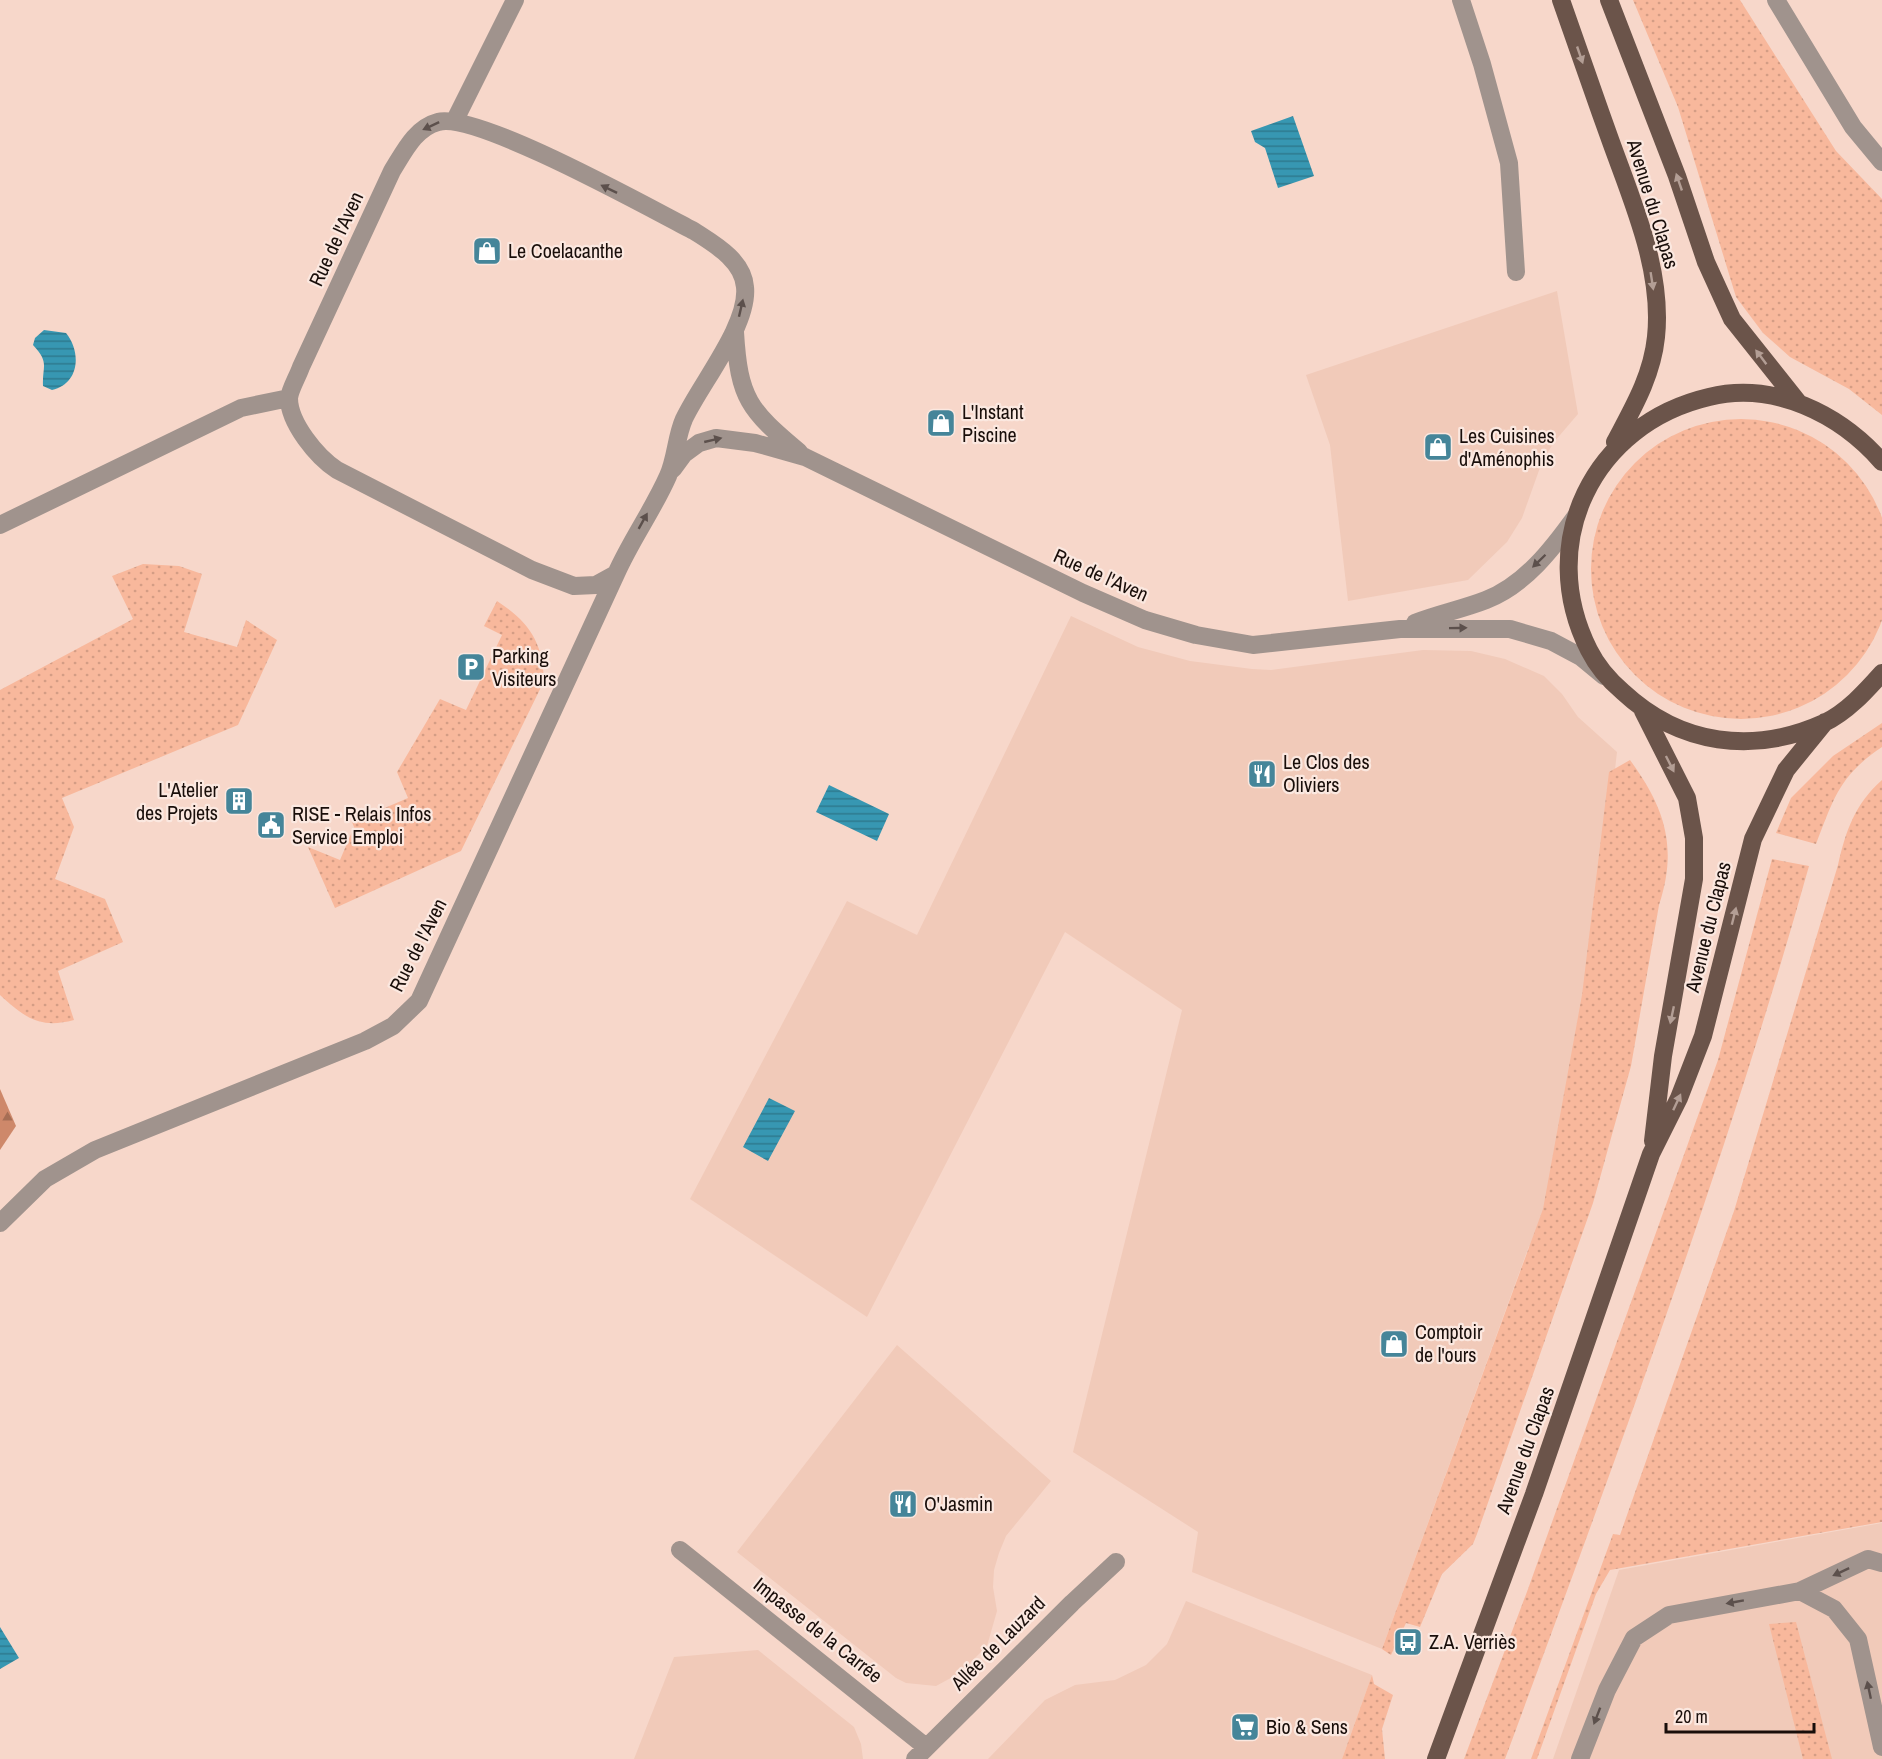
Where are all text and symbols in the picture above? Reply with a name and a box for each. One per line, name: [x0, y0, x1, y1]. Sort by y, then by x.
one-way arrow: [1576, 46, 1586, 64]
one-way arrow: [422, 121, 439, 130]
street label: Avenue du Clapas: [1621, 135, 1686, 272]
one-way arrow: [1673, 173, 1683, 191]
one-way arrow: [601, 184, 618, 193]
street label: Rue de l'Aven: [302, 187, 369, 290]
shop icon: Le Coelacanthe: [471, 235, 503, 267]
place label: Le Coelacanthe: [508, 237, 623, 264]
one-way arrow: [1648, 271, 1657, 290]
one-way arrow: [737, 298, 746, 317]
one-way arrow: [1755, 350, 1767, 365]
place label: L'Instant Piscine: [962, 398, 1024, 448]
shop icon: L'Instant Piscine: [925, 407, 957, 439]
place label: Les Cuisines d'Aménophis: [1459, 422, 1555, 472]
shop icon: Les Cuisines d'Aménophis: [1422, 431, 1454, 463]
one-way arrow: [704, 435, 723, 444]
one-way arrow: [638, 513, 648, 530]
street label: Rue de l'Aven: [1049, 542, 1153, 607]
one-way arrow: [1532, 554, 1547, 568]
one-way arrow: [1449, 623, 1468, 633]
place label: Parking Visiteurs: [492, 642, 556, 692]
parking icon: Parking Visiteurs: [455, 651, 487, 683]
place label: Le Clos des Oliviers: [1283, 748, 1370, 798]
one-way arrow: [1665, 755, 1674, 772]
restaurant icon: Le Clos des Oliviers: [1246, 758, 1278, 790]
place label: L'Atelier des Projets: [136, 776, 219, 826]
building icon: L'Atelier des Projets: [223, 785, 255, 817]
place label: RISE - Relais Infos Service Emploi: [292, 800, 431, 850]
public building icon: RISE - Relais Infos Service Emploi: [255, 809, 287, 841]
street label: Avenue du Clapas: [1678, 859, 1737, 996]
street label: Rue de l'Aven: [383, 894, 453, 996]
one-way arrow: [1730, 907, 1740, 925]
one-way arrow: [1667, 1006, 1676, 1025]
one-way arrow: [1672, 1092, 1682, 1110]
place label: Comptoir de l'ours: [1415, 1318, 1483, 1368]
shop icon: Comptoir de l'ours: [1378, 1328, 1410, 1360]
street label: Avenue du Clapas: [1489, 1382, 1560, 1518]
restaurant icon: O'Jasmin: [887, 1488, 919, 1520]
place label: O'Jasmin: [924, 1490, 993, 1517]
one-way arrow: [1832, 1567, 1849, 1576]
street label: Impasse de la Carrée: [748, 1571, 888, 1689]
street label: Allée de Lauzard: [944, 1590, 1051, 1696]
one-way arrow: [1726, 1598, 1745, 1607]
bus stop icon: Z.A. Verriès: [1392, 1626, 1424, 1658]
place label: Z.A. Verriès: [1429, 1628, 1516, 1655]
one-way arrow: [1864, 1681, 1874, 1699]
scale bar: [1666, 1696, 1814, 1734]
text: 20 m: [1675, 1704, 1708, 1729]
one-way arrow: [1592, 1707, 1602, 1725]
supermarket icon: Bio & Sens: [1229, 1711, 1261, 1743]
place label: Bio & Sens: [1266, 1713, 1348, 1740]

